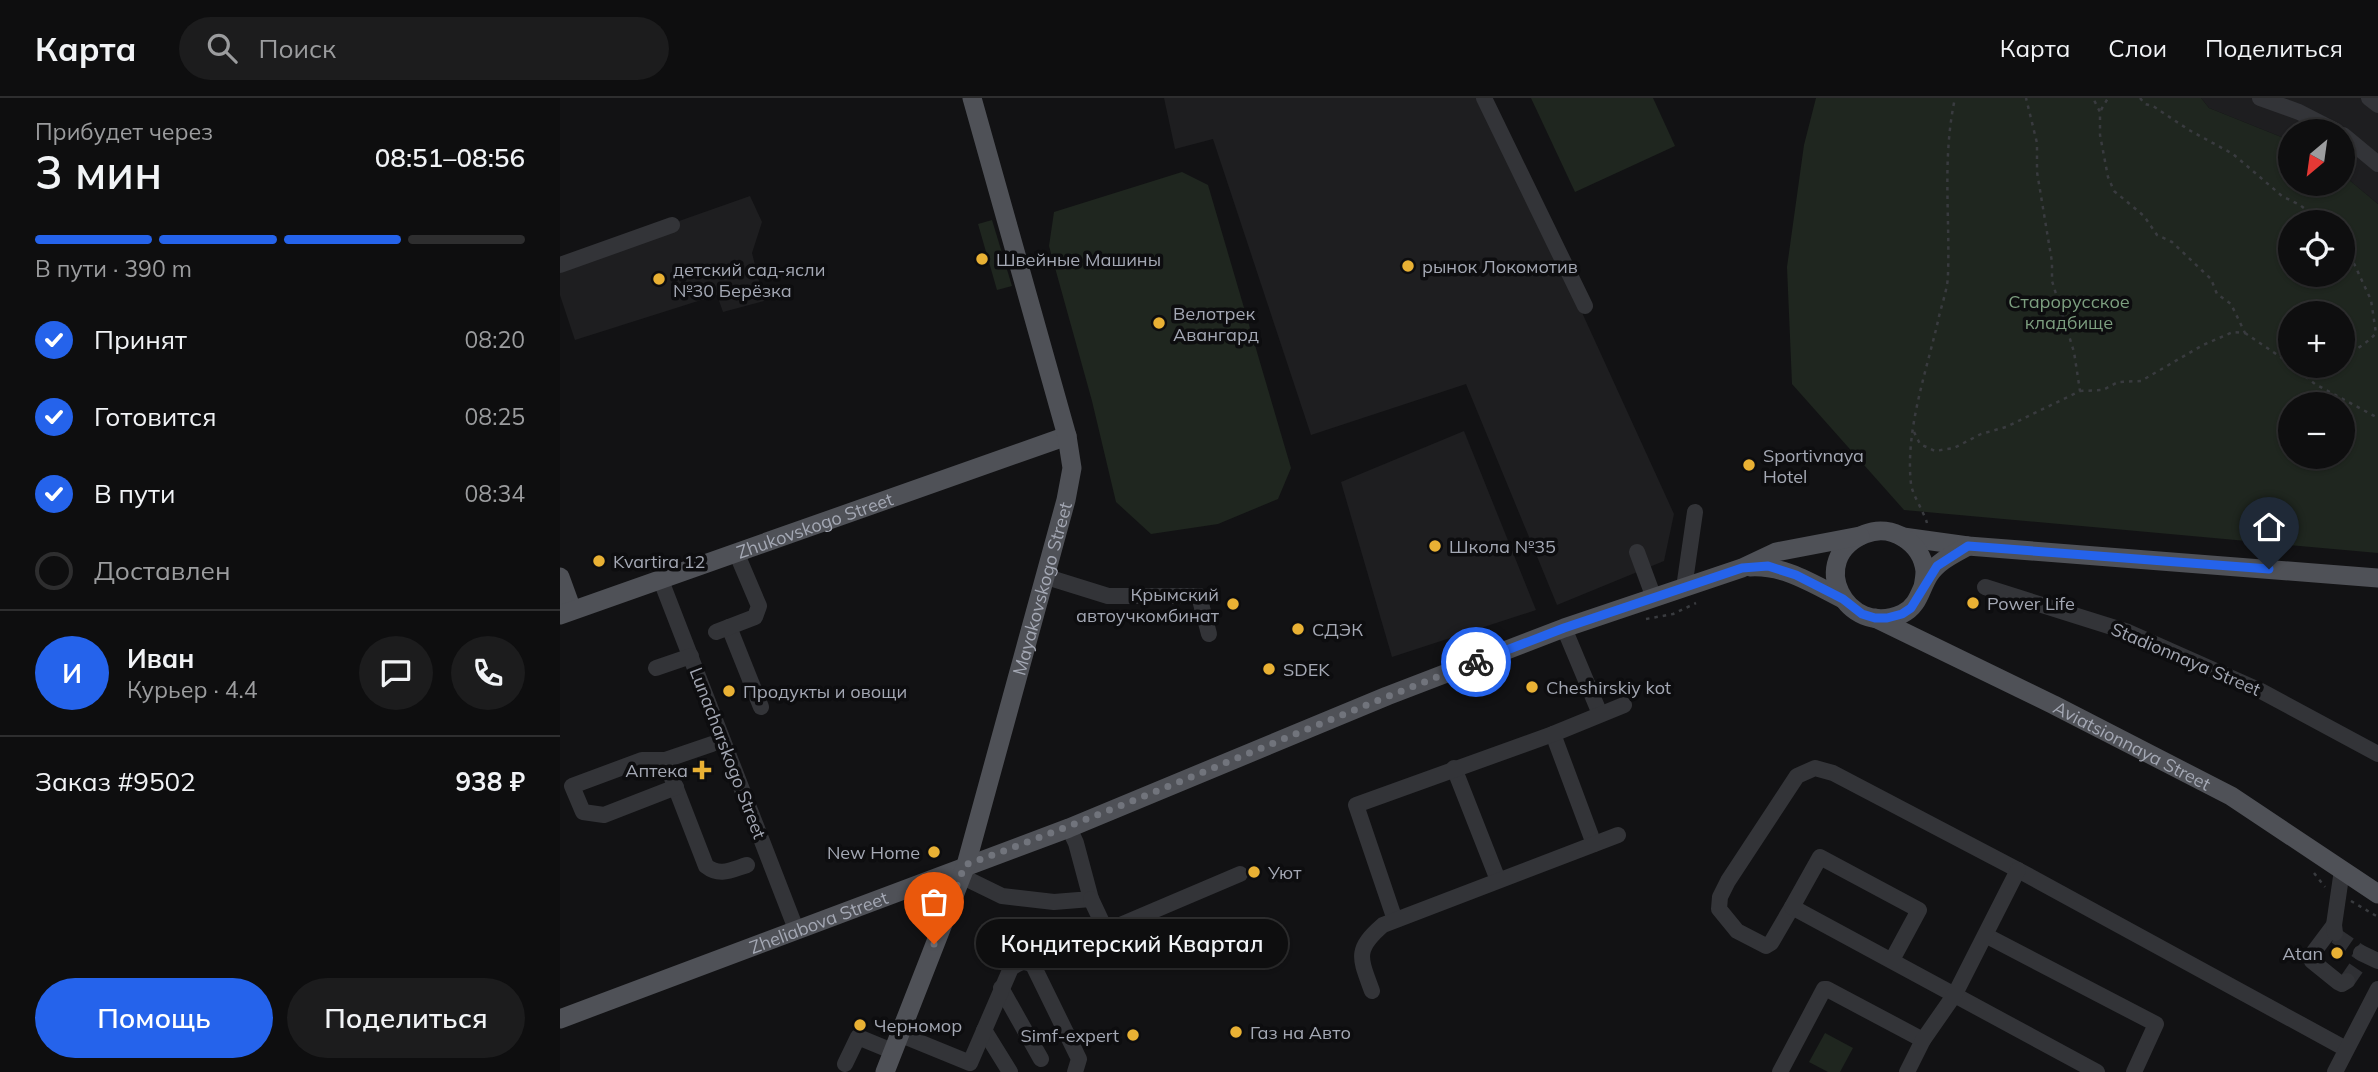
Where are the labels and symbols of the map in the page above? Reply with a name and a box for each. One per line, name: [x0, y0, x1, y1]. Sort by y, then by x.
north arrow: [2278, 119, 2356, 196]
place label: Швейные Машины: [996, 248, 1161, 271]
marker: Швейные Машины: [974, 251, 990, 267]
place label: рынок Локомотив: [1422, 255, 1578, 278]
place label: детский сад-ясли №30 Берёзка: [673, 258, 825, 302]
marker: рынок Локомотив: [1400, 258, 1416, 274]
marker: детский сад-ясли №30 Берёзка: [651, 271, 667, 287]
park label: Старорусское кладбище: [2008, 290, 2130, 334]
place label: Велотрек Авангард: [1173, 302, 1259, 346]
marker: Велотрек Авангард: [1151, 315, 1167, 331]
place label: Sportivnaya Hotel: [1763, 444, 1864, 488]
marker: Sportivnaya Hotel: [1741, 457, 1757, 473]
street label: Zhukovskogo Street: [733, 487, 896, 563]
pin: [2239, 497, 2299, 569]
street label: Mayakovskogo Street: [1007, 499, 1076, 678]
place label: Школа №35: [1449, 535, 1556, 558]
marker: Школа №35: [1427, 538, 1443, 554]
place label: Kvartira 12: [613, 550, 705, 573]
marker: Kvartira 12: [591, 553, 607, 569]
place label: Крымский автоучкомбинат: [1076, 583, 1220, 627]
place label: Power Life: [1987, 592, 2075, 615]
marker: Power Life: [1965, 595, 1981, 611]
marker: Крымский автоучкомбинат: [1225, 596, 1241, 612]
street label: Stadionnaya Street: [2108, 617, 2264, 701]
place label: СДЭК: [1312, 618, 1363, 641]
marker: СДЭК: [1290, 621, 1306, 637]
courier: [1441, 627, 1511, 697]
place label: SDEK: [1283, 658, 1330, 681]
marker: SDEK: [1261, 661, 1277, 677]
street label: Lunacharskogo Street: [685, 664, 771, 842]
place label: Cheshirskiy kot: [1546, 676, 1671, 699]
marker: Cheshirskiy kot: [1524, 679, 1540, 695]
place label: Продукты и овощи: [743, 680, 907, 703]
marker: Продукты и овощи: [721, 683, 737, 699]
street label: Aviatsionnaya Street: [2050, 695, 2215, 795]
place label: Аптека: [625, 759, 688, 782]
marker: Аптека: [694, 762, 710, 778]
place label: New Home: [827, 841, 920, 864]
marker: New Home: [926, 844, 942, 860]
place label: Уют: [1267, 861, 1302, 884]
marker: Уют: [1246, 864, 1262, 880]
pin: [904, 872, 964, 944]
street label: Zheliabova Street: [746, 886, 891, 958]
callout: Кондитерский Квартал: [976, 920, 1288, 968]
place label: Atan: [2282, 942, 2323, 965]
marker: Atan: [2329, 945, 2345, 961]
place label: Черномор: [874, 1014, 962, 1037]
marker: Черномор: [852, 1017, 868, 1033]
place label: Газ на Авто: [1250, 1021, 1351, 1044]
place label: Simf-expert: [1021, 1024, 1119, 1047]
marker: Газ на Авто: [1228, 1024, 1244, 1040]
marker: Simf-expert: [1125, 1027, 1141, 1043]

